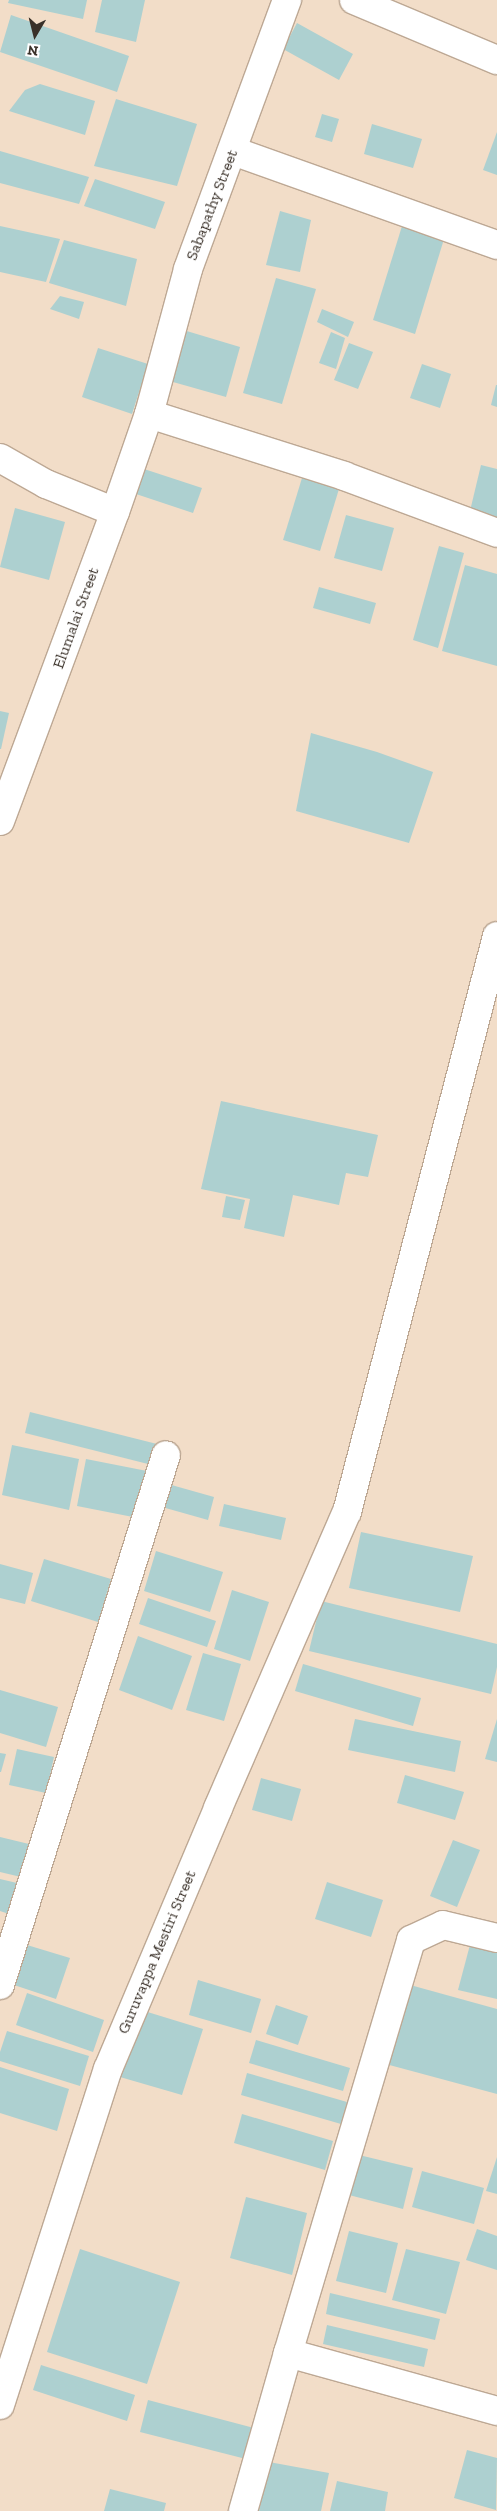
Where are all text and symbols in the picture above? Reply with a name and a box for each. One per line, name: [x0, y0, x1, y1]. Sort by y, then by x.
north arrow: [10, 10, 60, 60]
text: N: [26, 41, 39, 60]
street label: Sabapathy Street: [182, 147, 242, 263]
street label: Elumalai Street: [49, 565, 103, 671]
street label: Guruvappa Mestiri Street: [114, 1867, 200, 2037]

